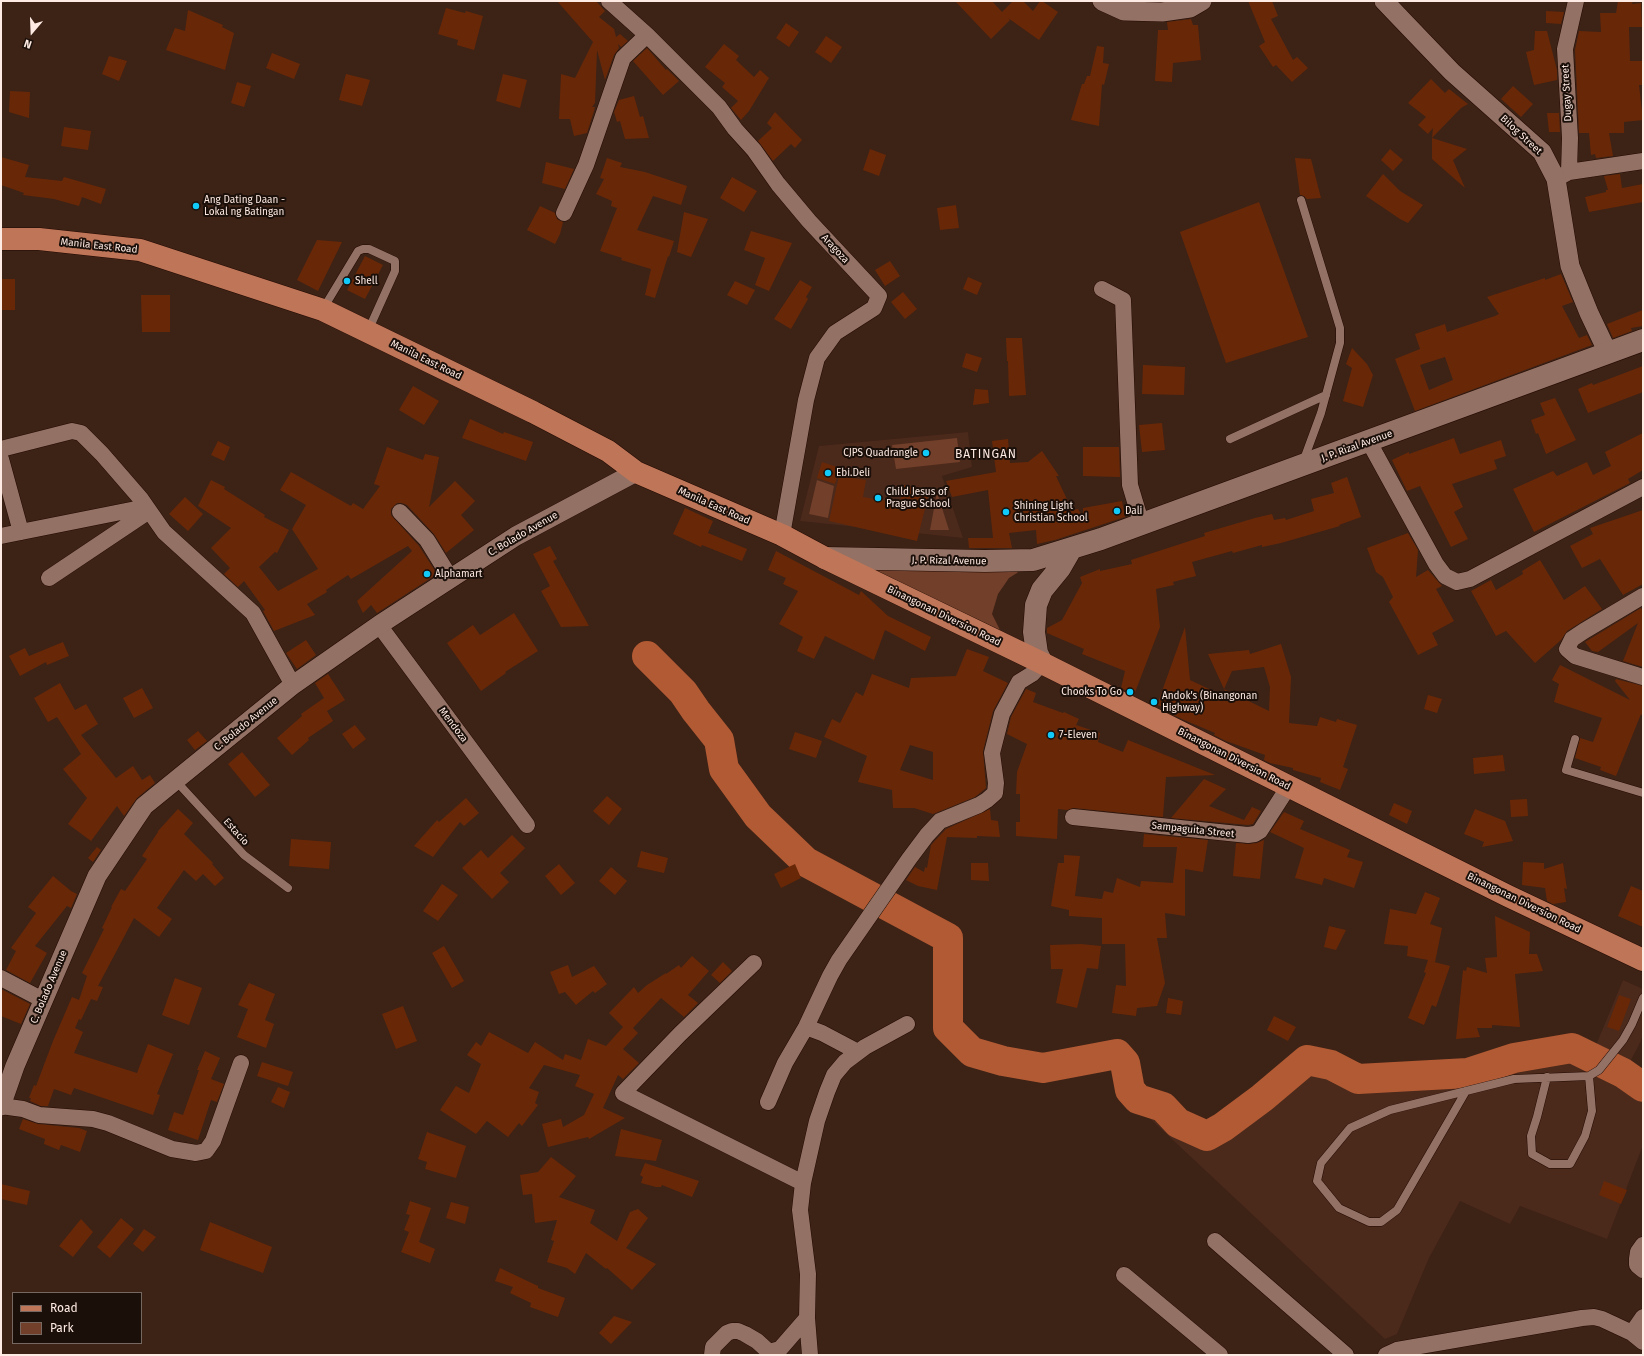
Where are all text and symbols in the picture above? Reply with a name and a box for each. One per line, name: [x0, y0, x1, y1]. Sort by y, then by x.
north arrow: [12, 12, 52, 52]
text: N: [22, 36, 34, 51]
street label: Dugay Street: [1560, 64, 1574, 122]
street label: Bilog Street: [1498, 113, 1544, 157]
place label: Ang Dating Daan - Lokal ng Batingan: [204, 194, 285, 218]
marker: Ang Dating Daan - Lokal ng Batingan: [191, 201, 201, 211]
street label: Aragoza: [819, 232, 851, 266]
street label: Manila East Road: [60, 236, 138, 256]
place label: Shell: [355, 275, 378, 287]
marker: Shell: [342, 276, 352, 286]
street label: Manila East Road: [389, 338, 463, 382]
street label: J. P. Rizal Avenue: [1320, 428, 1394, 464]
place label: CJPS Quadrangle: [843, 447, 918, 459]
marker: CJPS Quadrangle: [921, 448, 931, 458]
district label: BATINGAN: [955, 448, 1017, 462]
place label: Ebi.Deli: [836, 467, 870, 479]
marker: Ebi.Deli: [823, 468, 833, 478]
street label: Manila East Road: [676, 485, 752, 527]
place label: Child Jesus of Prague School: [886, 486, 950, 510]
marker: Child Jesus of Prague School: [873, 493, 883, 503]
place label: Shining Light Christian School: [1014, 500, 1088, 524]
place label: Dali: [1125, 505, 1142, 517]
marker: Dali: [1112, 506, 1122, 516]
marker: Shining Light Christian School: [1001, 507, 1011, 517]
street label: C. Bolado Avenue: [486, 509, 560, 559]
street label: J. P. Rizal Avenue: [911, 554, 987, 568]
place label: Alphamart: [435, 568, 482, 580]
marker: Alphamart: [422, 569, 432, 579]
street label: Binangonan Diversion Road: [885, 583, 1003, 649]
place label: Chooks To Go: [1061, 686, 1122, 698]
marker: Chooks To Go: [1125, 687, 1135, 697]
place label: Andok's (Binangonan Highway): [1162, 690, 1257, 714]
street label: C. Bolado Avenue: [212, 695, 280, 753]
marker: Andok's (Binangonan Highway): [1149, 697, 1159, 707]
street label: Mendoza: [436, 705, 470, 745]
street label: Binangonan Diversion Road: [1176, 725, 1292, 793]
place label: 7-Eleven: [1059, 729, 1097, 741]
marker: 7-Eleven: [1046, 730, 1056, 740]
street label: Estacio: [221, 816, 251, 848]
street label: Sampaguita Street: [1151, 820, 1235, 840]
street label: Binangonan Diversion Road: [1465, 870, 1583, 936]
street label: C. Bolado Avenue: [28, 949, 70, 1025]
legend: [12, 1292, 142, 1344]
text: Road: [50, 1301, 78, 1315]
text: Park: [50, 1321, 74, 1335]

